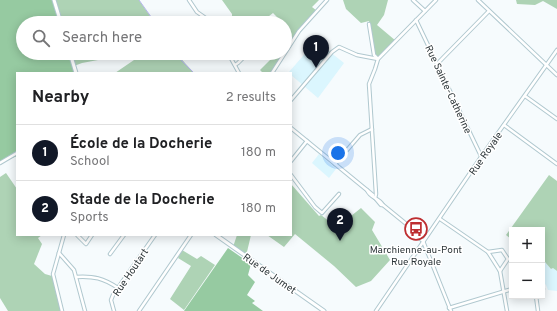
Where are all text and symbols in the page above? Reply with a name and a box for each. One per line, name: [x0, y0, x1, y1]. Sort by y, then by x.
search box: [16, 16, 292, 60]
icon: search: [30, 27, 52, 49]
text: Search here: [62, 29, 142, 48]
pin: 1: [303, 35, 329, 68]
street label: Rue Sainte-Catherine: [421, 43, 474, 136]
text: Nearby: [32, 87, 89, 109]
text: 2 results: [226, 90, 276, 106]
street label: Rue Royale: [467, 130, 506, 178]
text: École de la Docherie: [70, 135, 212, 154]
your location: [328, 143, 348, 163]
text: 1: [42, 145, 48, 161]
text: 180 m: [241, 145, 276, 161]
text: School: [70, 154, 110, 170]
text: Stade de la Docherie: [70, 191, 215, 210]
text: 2: [41, 201, 49, 217]
text: 180 m: [241, 201, 276, 217]
pin: 2: [327, 208, 353, 241]
text: Sports: [70, 210, 109, 226]
bus stop icon: Marchienne-au-Pont Rue Royale: [403, 216, 429, 242]
map controls: [509, 227, 545, 299]
button: +: [509, 227, 545, 263]
place label: Marchienne-au-Pont Rue Royale: [370, 244, 462, 269]
street label: Rue Houtart: [110, 246, 152, 299]
street label: Rue de Jumet: [240, 251, 298, 297]
button: −: [509, 263, 545, 299]

